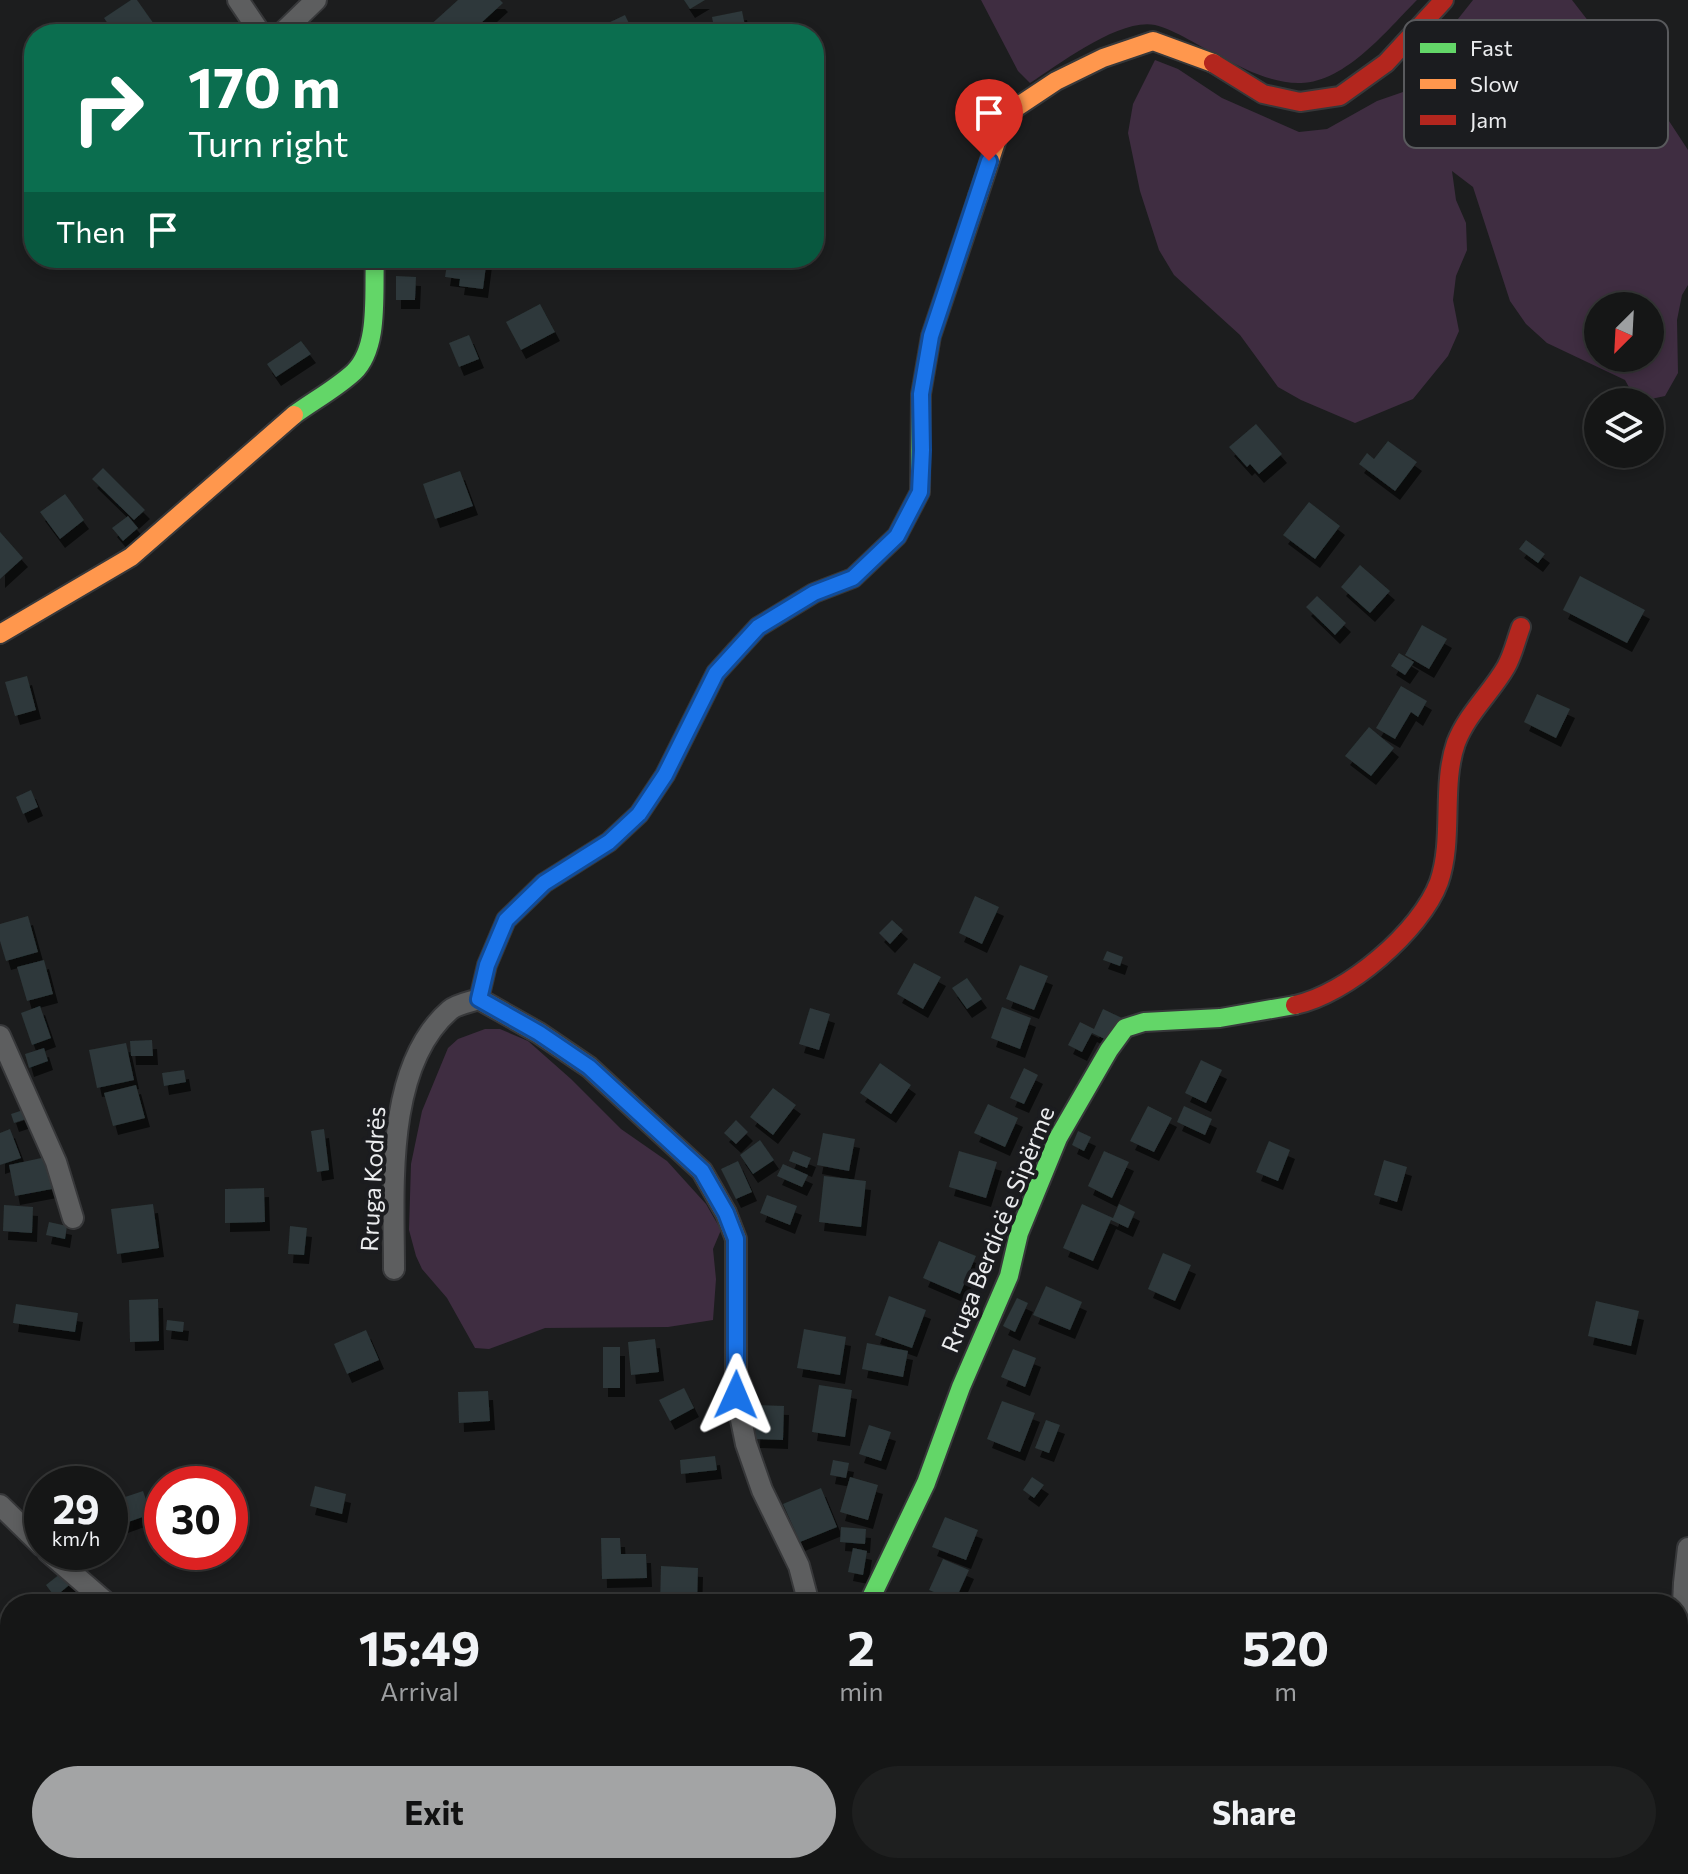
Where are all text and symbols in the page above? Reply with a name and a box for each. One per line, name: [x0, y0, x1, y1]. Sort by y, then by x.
legend: [1404, 20, 1668, 148]
text: Fast: [1470, 34, 1513, 61]
text: 170 m: [188, 51, 341, 120]
icon: right: [56, 56, 160, 160]
text: Slow: [1470, 70, 1519, 97]
pin: [955, 79, 1023, 161]
icon: arrive: [967, 91, 1011, 135]
text: Jam: [1470, 106, 1507, 133]
text: Turn right: [188, 120, 349, 164]
icon: arrive: [141, 208, 185, 252]
text: Then: [56, 212, 125, 249]
north arrow: [1584, 292, 1664, 372]
map controls: [1584, 292, 1664, 468]
button: layers: [1584, 388, 1664, 468]
street label: Rruga Berdicë e Sipërme: [934, 1102, 1060, 1356]
street label: Rruga Kodrës: [354, 1106, 390, 1252]
position arrow: [694, 1353, 778, 1437]
speed limit sign: 30: [144, 1466, 248, 1570]
text: 29: [52, 1483, 100, 1532]
text: km/h: [52, 1526, 100, 1550]
text: 15:49: [359, 1617, 480, 1676]
text: 2: [848, 1617, 875, 1676]
text: 520: [1242, 1617, 1329, 1676]
text: Arrival: [380, 1675, 459, 1706]
text: min: [839, 1675, 883, 1706]
text: m: [1274, 1675, 1297, 1706]
button: Exit: [32, 1766, 836, 1858]
button: Share: [852, 1766, 1656, 1858]

